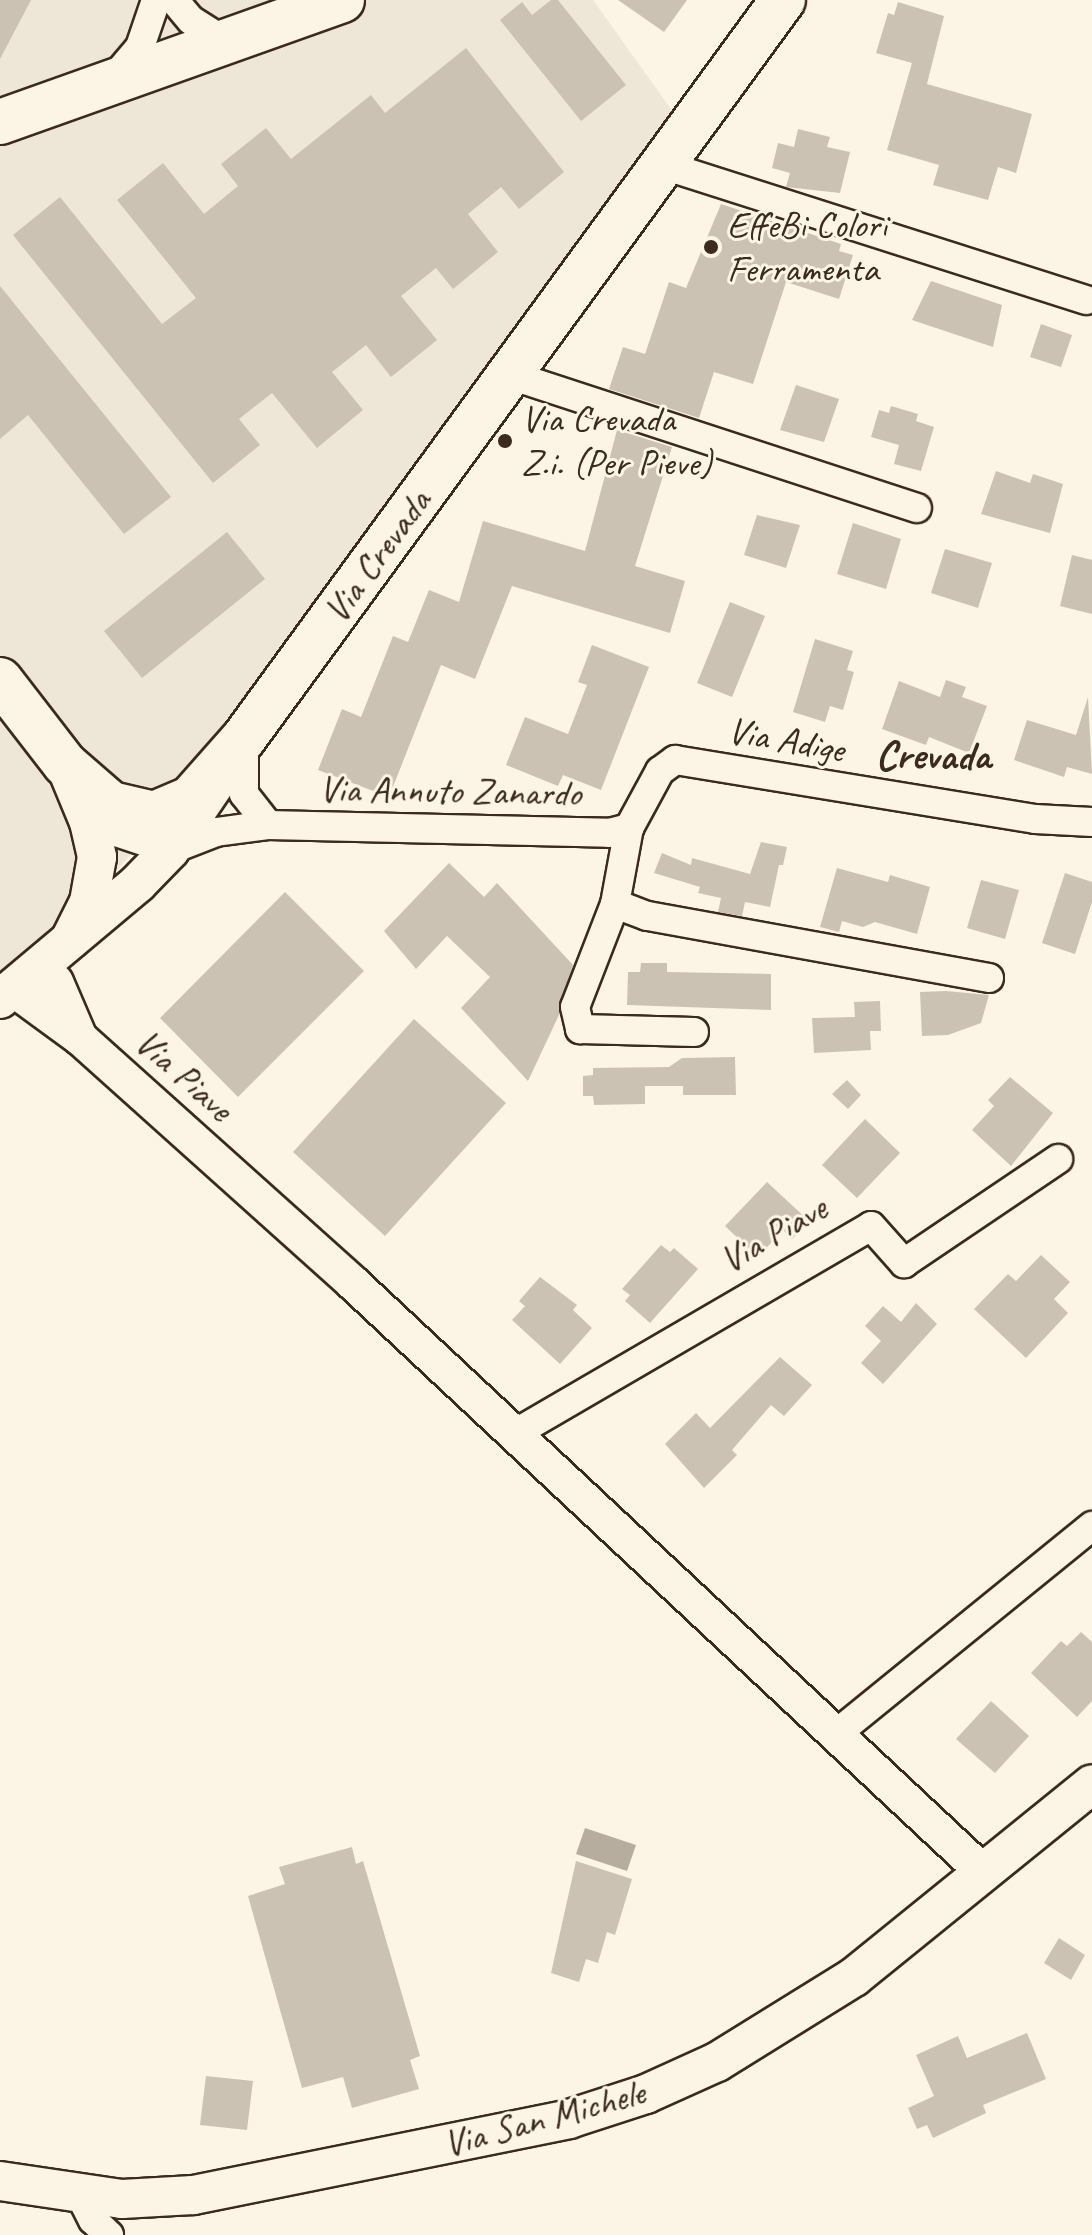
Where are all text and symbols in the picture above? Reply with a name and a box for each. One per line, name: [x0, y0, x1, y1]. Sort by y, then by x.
place label: EffeBi Colori Ferramenta: [727, 202, 886, 292]
marker: EffeBi Colori Ferramenta: [702, 238, 720, 256]
place label: Via Crevada Z.i. (Per Pieve): [521, 396, 712, 486]
marker: Via Crevada Z.i. (Per Pieve): [496, 432, 514, 450]
street label: Via Crevada: [314, 481, 440, 631]
street label: Via Adige: [724, 707, 848, 773]
district label: Crevada: [876, 731, 990, 781]
street label: Via Annuto Zanardo: [318, 766, 582, 816]
street label: Via Piave: [126, 1019, 242, 1131]
street label: Via Piave: [712, 1185, 834, 1283]
street label: Via San Michele: [438, 2069, 650, 2167]

